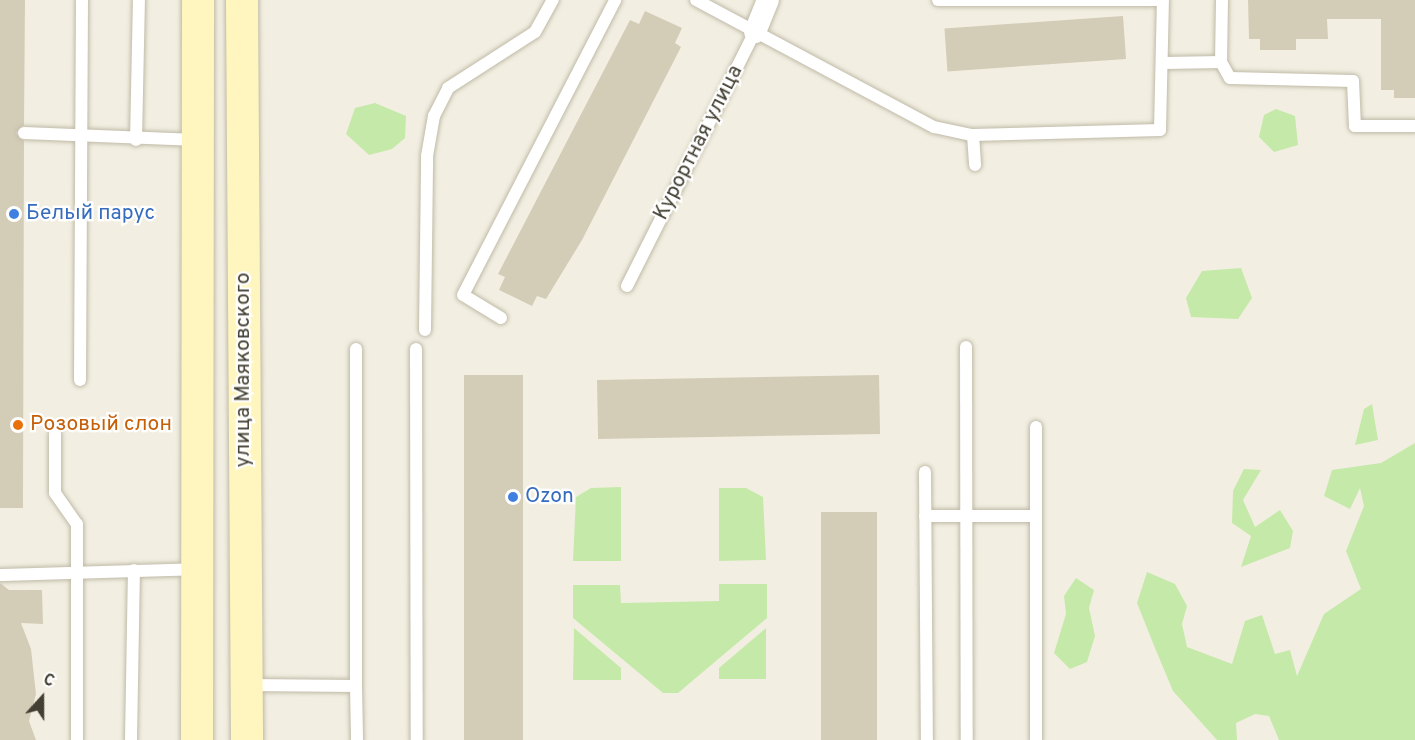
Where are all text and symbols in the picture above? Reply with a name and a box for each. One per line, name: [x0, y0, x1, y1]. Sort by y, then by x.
street label: Курортная улица: [649, 61, 749, 225]
place label: Белый парус: [26, 201, 155, 227]
marker: Белый парус: [7, 207, 21, 221]
street label: улица Маяковского: [231, 273, 257, 467]
place label: Розовый слон: [30, 412, 172, 438]
marker: Розовый слон: [11, 418, 25, 432]
place label: Ozon: [525, 484, 574, 510]
marker: Ozon: [506, 490, 520, 504]
north arrow: [12, 668, 72, 728]
text: С: [40, 670, 57, 692]

